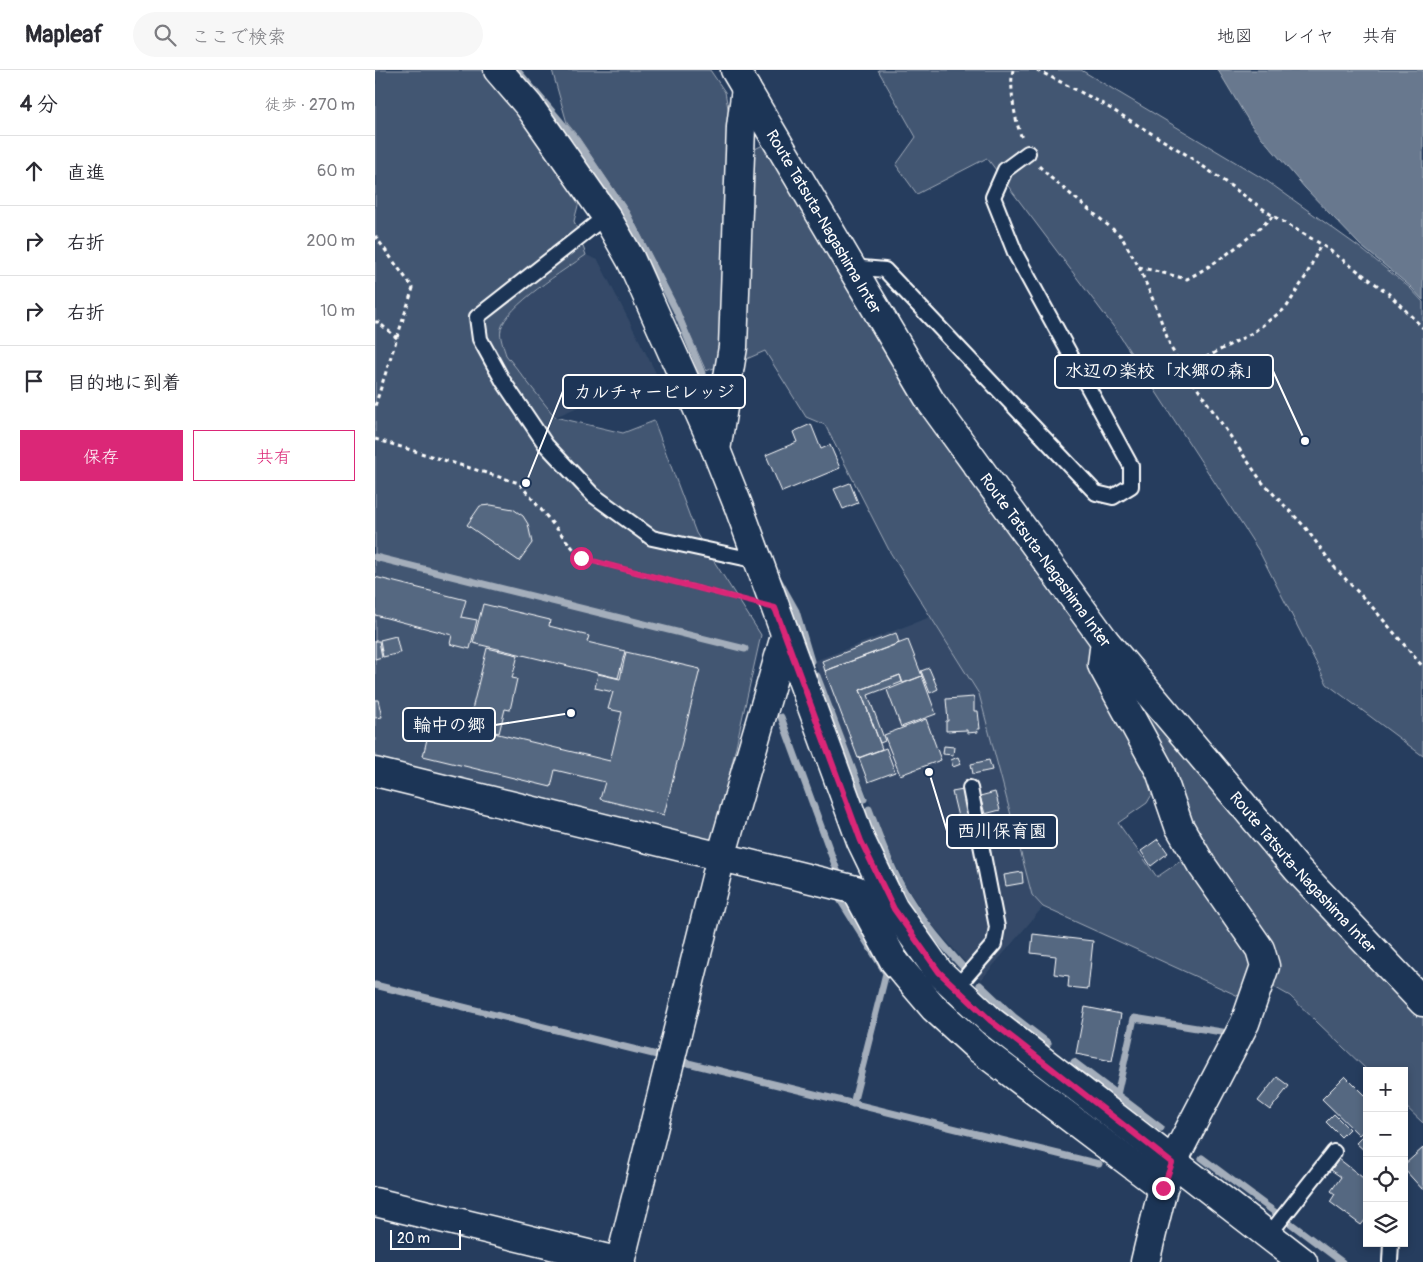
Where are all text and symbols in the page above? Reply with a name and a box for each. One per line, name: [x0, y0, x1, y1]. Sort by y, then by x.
search box: [133, 12, 483, 57]
text: Mapleaf: [25, 20, 103, 49]
icon: search: [151, 21, 179, 49]
text: ここで検索: [191, 25, 286, 49]
text: 地図: [1217, 25, 1253, 48]
text: レイヤ: [1281, 25, 1334, 48]
text: 共有: [1362, 25, 1398, 48]
text: 4 分: [20, 91, 58, 118]
text: 徒歩 · 270 m: [265, 95, 355, 115]
street label: Route Tatsuta-Nagashima Inter: [762, 126, 886, 318]
icon: ahead: [20, 157, 48, 185]
text: 直進: [67, 161, 105, 185]
text: 60 m: [317, 161, 355, 181]
icon: right: [20, 227, 48, 255]
text: 右折: [67, 231, 105, 255]
text: 200 m: [307, 231, 355, 251]
icon: right: [20, 297, 48, 325]
text: 右折: [67, 301, 105, 325]
text: 10 m: [320, 301, 355, 321]
callout: 水辺の楽校「水郷の森」: [1055, 355, 1273, 388]
text: 水辺の楽校「水郷の森」: [1065, 360, 1263, 383]
icon: arrive: [20, 367, 48, 395]
text: 目的地に到着: [67, 371, 181, 395]
callout: カルチャービレッジ: [563, 375, 745, 408]
text: カルチャービレッジ: [574, 381, 734, 404]
button: 保存: [20, 430, 183, 481]
button: 共有: [193, 430, 355, 481]
street label: Route Tatsuta-Nagashima Inter: [975, 470, 1115, 652]
route start: [570, 547, 593, 570]
callout: 輪中の郷: [403, 708, 495, 741]
text: 輪中の郷: [413, 714, 485, 737]
street label: Route Tatsuta-Nagashima Inter: [1225, 788, 1381, 958]
callout: 西川保育園: [947, 815, 1057, 848]
text: 西川保育園: [957, 820, 1047, 843]
map controls: [1363, 1067, 1408, 1247]
button: +: [1363, 1067, 1408, 1112]
button: −: [1363, 1112, 1408, 1157]
button: locate: [1363, 1157, 1408, 1202]
route end: [1152, 1177, 1175, 1200]
button: layers: [1363, 1202, 1408, 1247]
scale bar: [390, 1227, 461, 1250]
text: 20 m: [397, 1230, 430, 1247]

